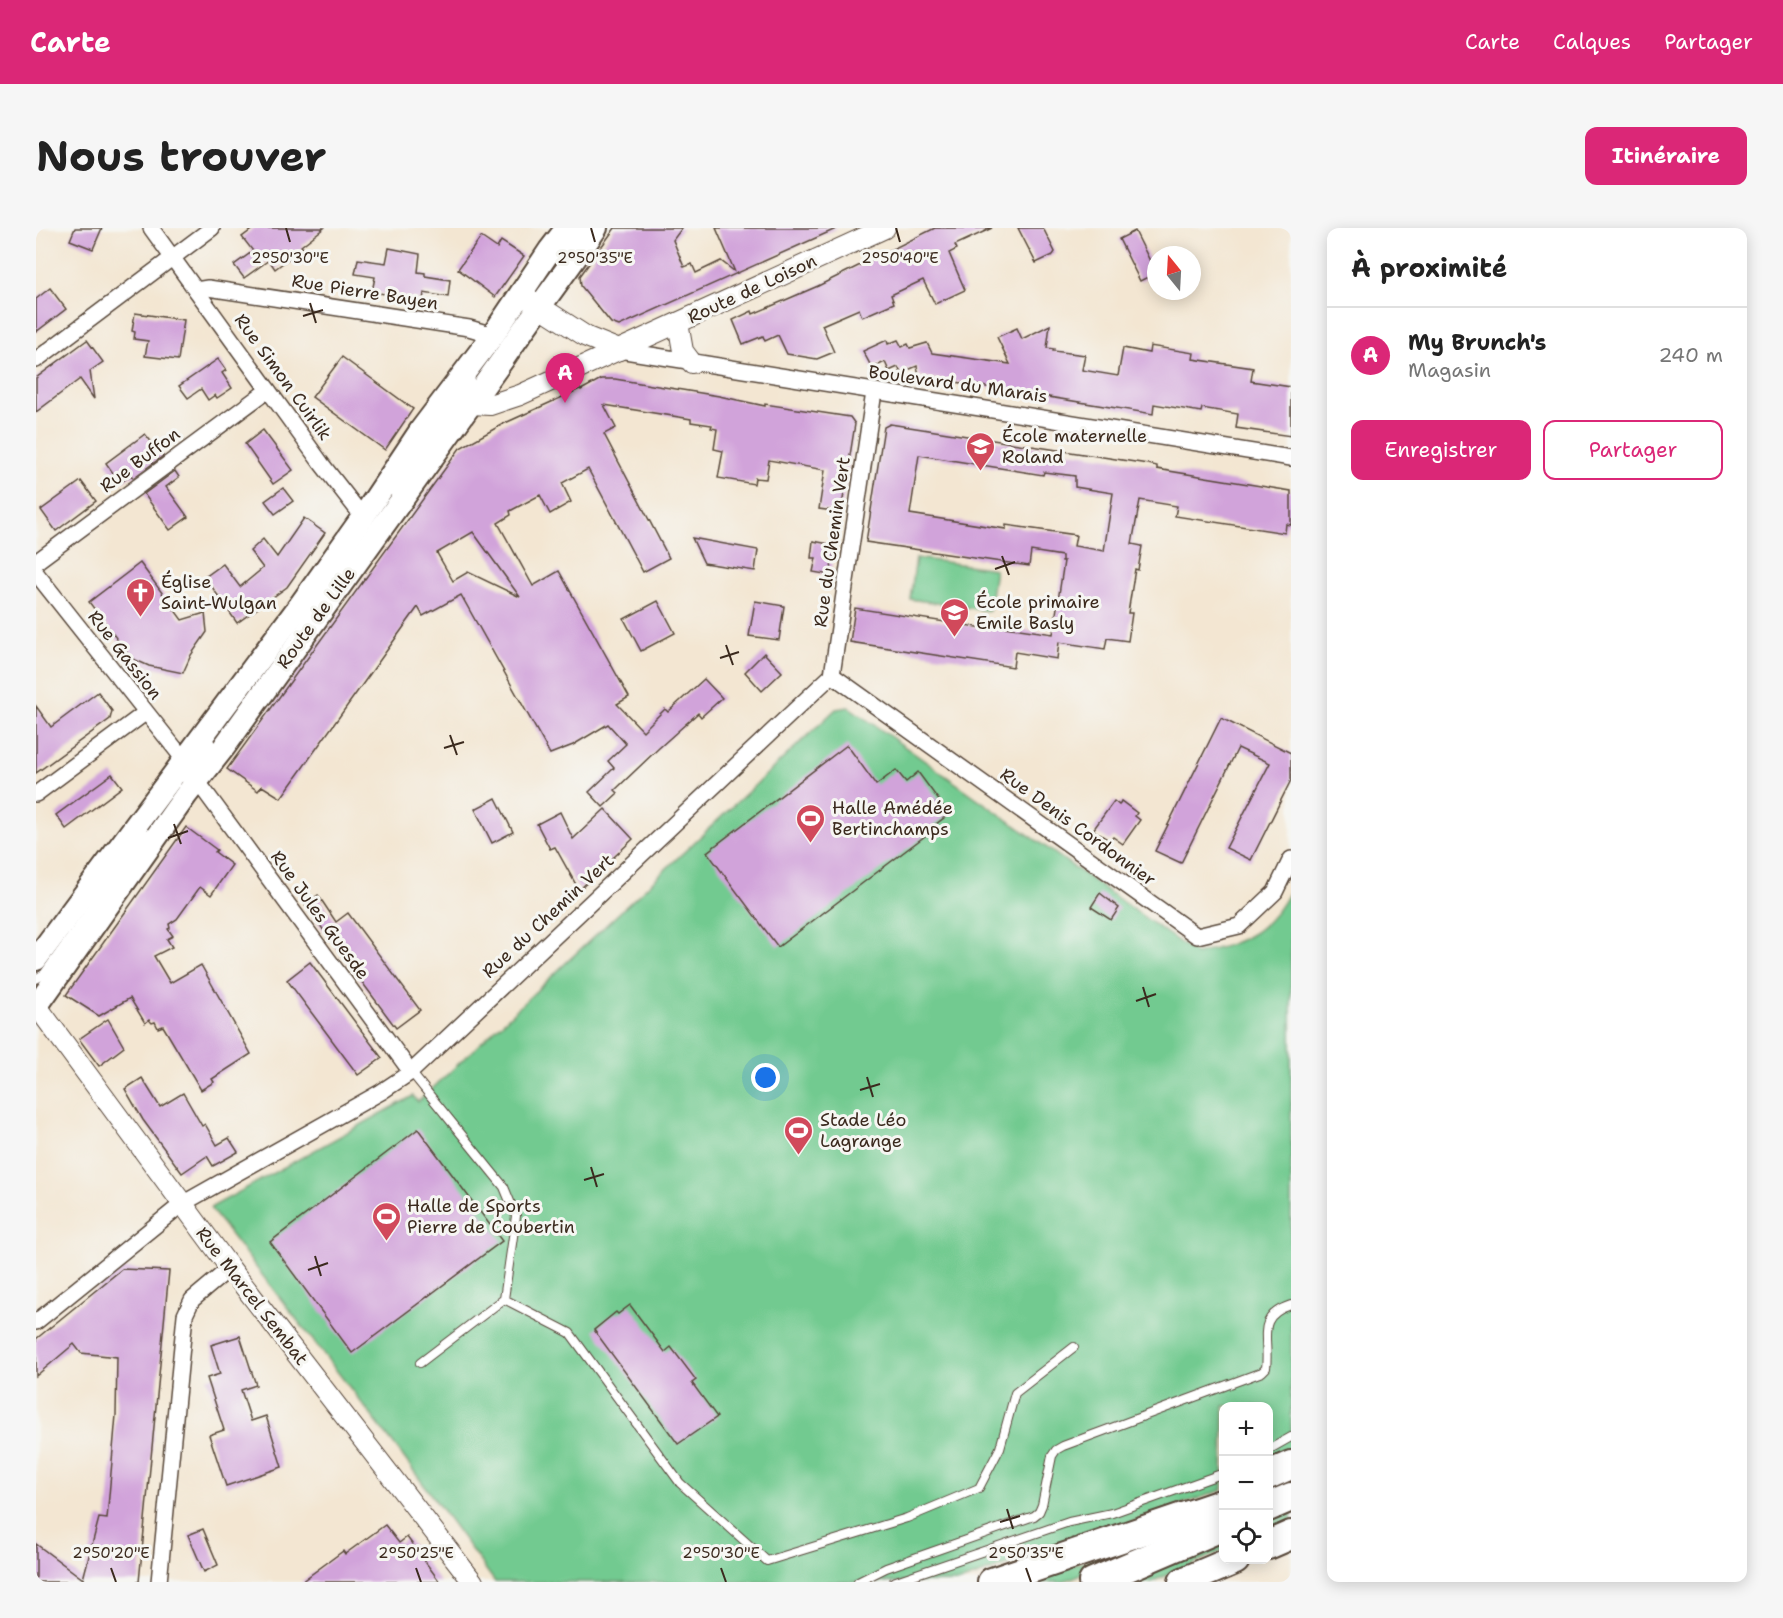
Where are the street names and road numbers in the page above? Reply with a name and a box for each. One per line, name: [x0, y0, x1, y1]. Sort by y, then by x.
street label: Route de Loison: [684, 249, 820, 329]
street label: Rue Pierre Bayen: [290, 269, 440, 315]
street label: Rue Simon Cuirlik: [229, 309, 337, 445]
street label: Boulevard du Marais: [867, 360, 1049, 408]
street label: Rue Buffon: [95, 422, 185, 498]
street label: Rue du Chemin Vert: [808, 455, 856, 629]
street label: Route de Lille: [271, 563, 361, 673]
street label: Rue Gassion: [83, 605, 167, 705]
street label: Rue Denis Cordonnier: [995, 762, 1161, 892]
street label: Rue Jules Guesde: [265, 846, 375, 984]
street label: Rue du Chemin Vert: [477, 849, 619, 983]
street label: Rue Marcel Sembat: [190, 1222, 314, 1370]

